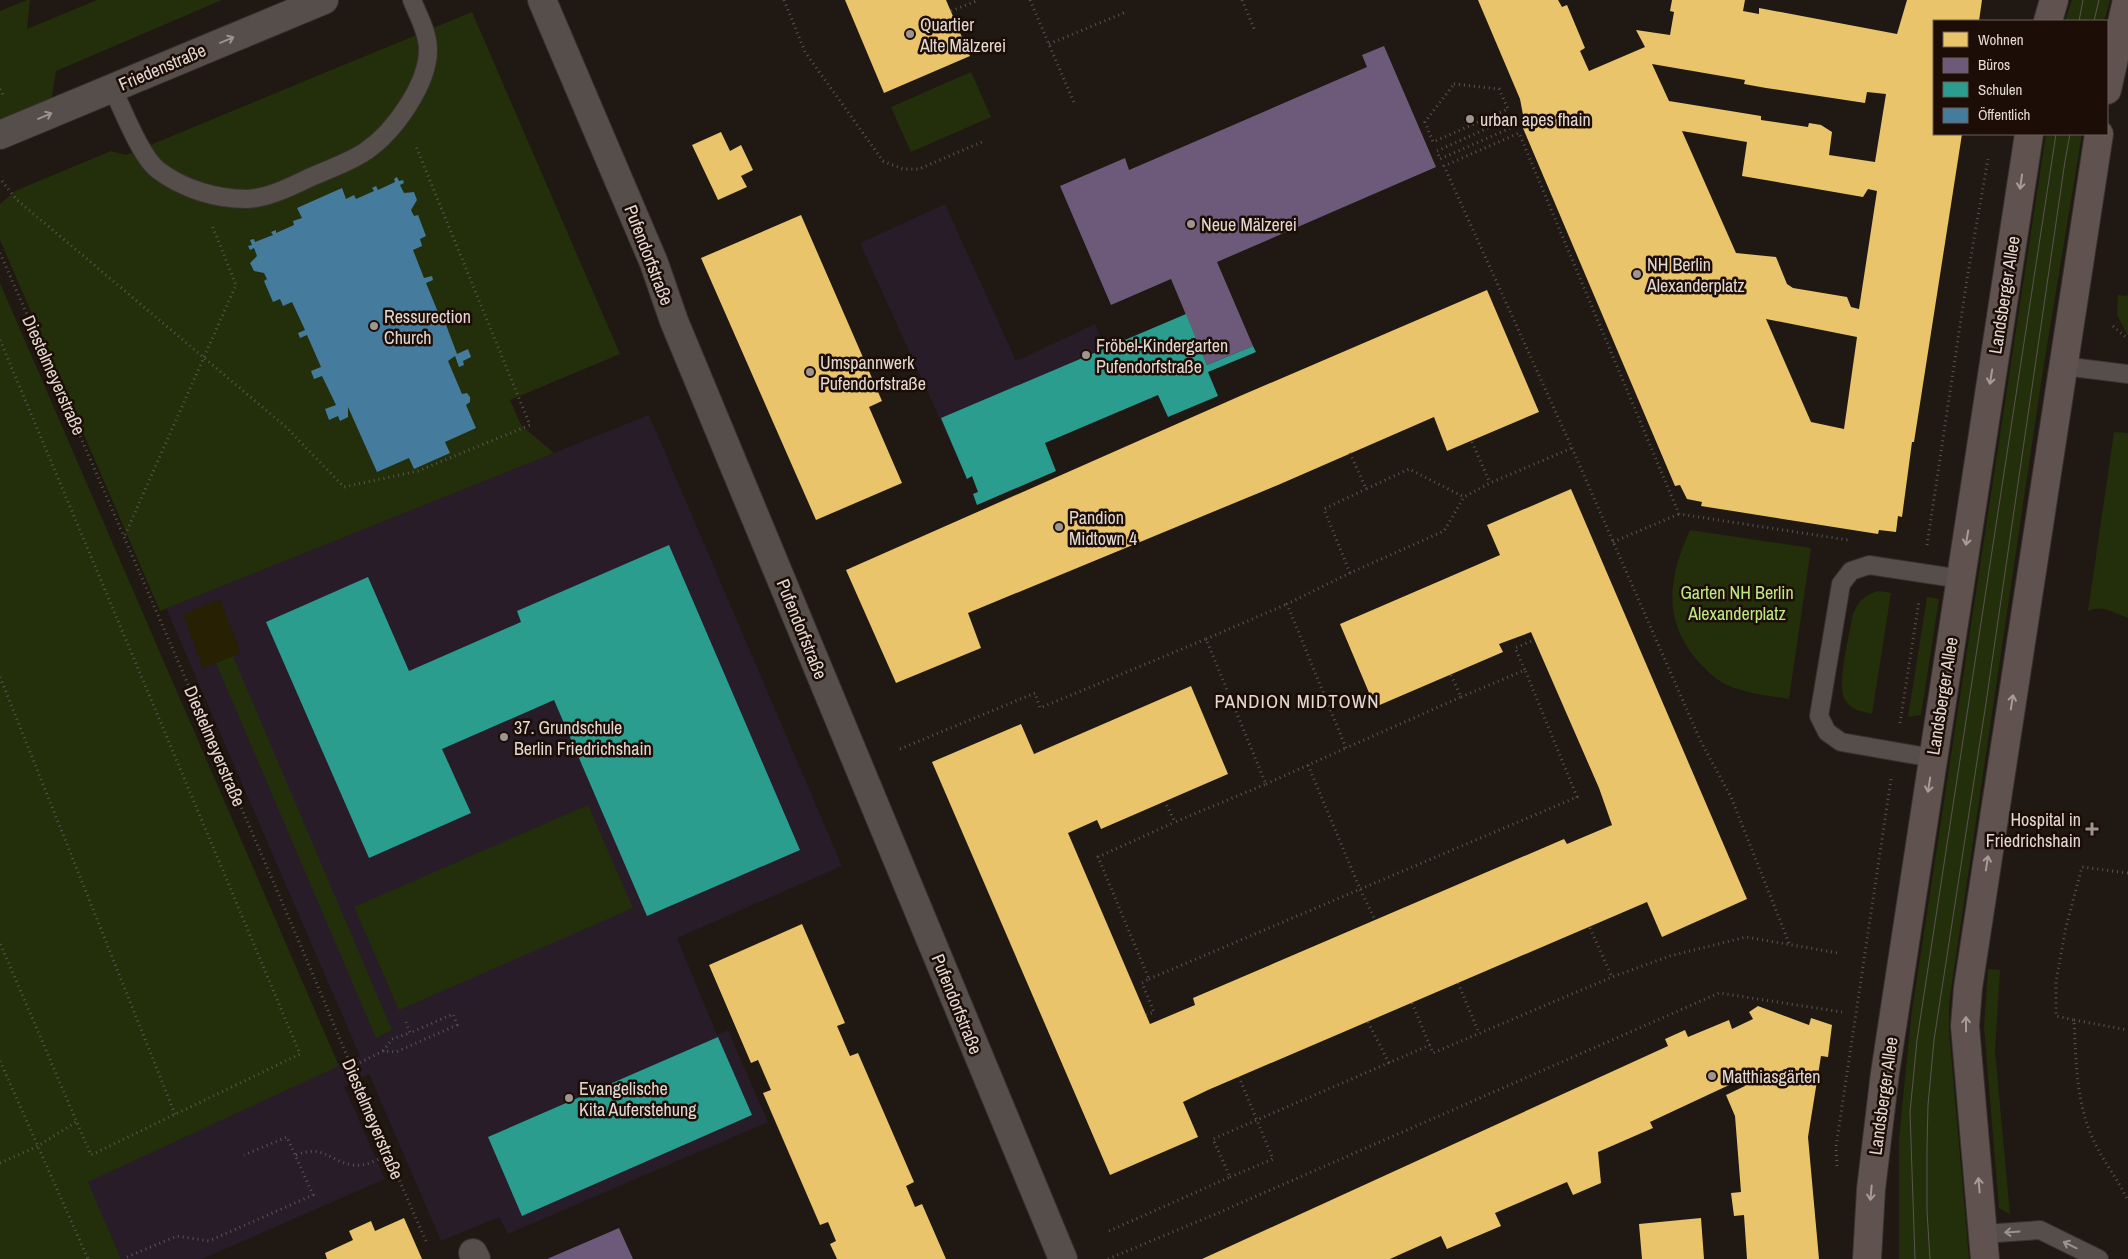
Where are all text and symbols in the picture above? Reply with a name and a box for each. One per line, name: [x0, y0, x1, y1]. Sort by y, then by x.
place label: Quartier Alte Mälzerei: [919, 12, 1006, 58]
legend: [1933, 20, 2108, 135]
marker: Quartier Alte Mälzerei: [904, 28, 916, 40]
text: Wohnen: [1978, 29, 2024, 50]
one-way arrow: [219, 35, 234, 44]
street label: Friedenstraße: [114, 37, 210, 97]
text: Büros: [1978, 54, 2010, 75]
text: Schulen: [1978, 79, 2022, 100]
text: Öffentlich: [1978, 104, 2030, 125]
place label: urban apes fhain: [1480, 107, 1591, 132]
one-way arrow: [37, 111, 52, 121]
marker: urban apes fhain: [1464, 113, 1476, 125]
one-way arrow: [2015, 173, 2025, 189]
street label: Pufendorfstraße: [618, 201, 680, 309]
place label: Neue Mälzerei: [1201, 212, 1297, 237]
marker: Neue Mälzerei: [1185, 218, 1197, 230]
street label: Landsberger Allee: [1982, 234, 2026, 356]
place label: NH Berlin Alexanderplatz: [1646, 252, 1745, 298]
marker: NH Berlin Alexanderplatz: [1631, 268, 1643, 280]
place label: Ressurection Church: [384, 304, 471, 350]
street label: Diestelmeyerstraße: [16, 311, 92, 439]
marker: Ressurection Church: [368, 320, 380, 332]
place label: Fröbel-Kindergarten Pufendorfstraße: [1096, 333, 1228, 379]
marker: Fröbel-Kindergarten Pufendorfstraße: [1080, 349, 1092, 361]
place label: Umspannwerk Pufendorfstraße: [820, 350, 926, 396]
marker: Umspannwerk Pufendorfstraße: [804, 366, 816, 378]
one-way arrow: [1986, 369, 1996, 385]
place label: Pandion Midtown 4: [1069, 505, 1137, 551]
marker: Pandion Midtown 4: [1053, 521, 1065, 533]
one-way arrow: [1962, 529, 1972, 545]
street label: Pufendorfstraße: [771, 575, 833, 683]
park label: Garten NH Berlin Alexanderplatz: [1680, 580, 1794, 626]
street label: Landsberger Allee: [1920, 635, 1964, 757]
street label: Diestelmeyerstraße: [178, 682, 252, 810]
district label: PANDION MIDTOWN: [1214, 688, 1380, 714]
one-way arrow: [2007, 694, 2017, 710]
place label: 37. Grundschule Berlin Friedrichshain: [514, 715, 652, 761]
marker: 37. Grundschule Berlin Friedrichshain: [498, 731, 510, 743]
one-way arrow: [1923, 777, 1933, 793]
place label: Hospital in Friedrichshain: [1986, 807, 2081, 853]
marker: Hospital in Friedrichshain: [2085, 822, 2099, 836]
one-way arrow: [1982, 855, 1992, 871]
street label: Pufendorfstraße: [926, 950, 988, 1058]
one-way arrow: [1961, 1016, 1971, 1032]
street label: Landsberger Allee: [1862, 1035, 1904, 1157]
street label: Diestelmeyerstraße: [336, 1055, 410, 1183]
place label: Matthiasgärten: [1722, 1064, 1820, 1089]
marker: Matthiasgärten: [1706, 1070, 1718, 1082]
place label: Evangelische Kita Auferstehung: [579, 1076, 697, 1122]
marker: Evangelische Kita Auferstehung: [563, 1092, 575, 1104]
one-way arrow: [1974, 1178, 1984, 1194]
one-way arrow: [1866, 1184, 1876, 1200]
one-way arrow: [2004, 1227, 2020, 1237]
one-way arrow: [2063, 1240, 2078, 1249]

